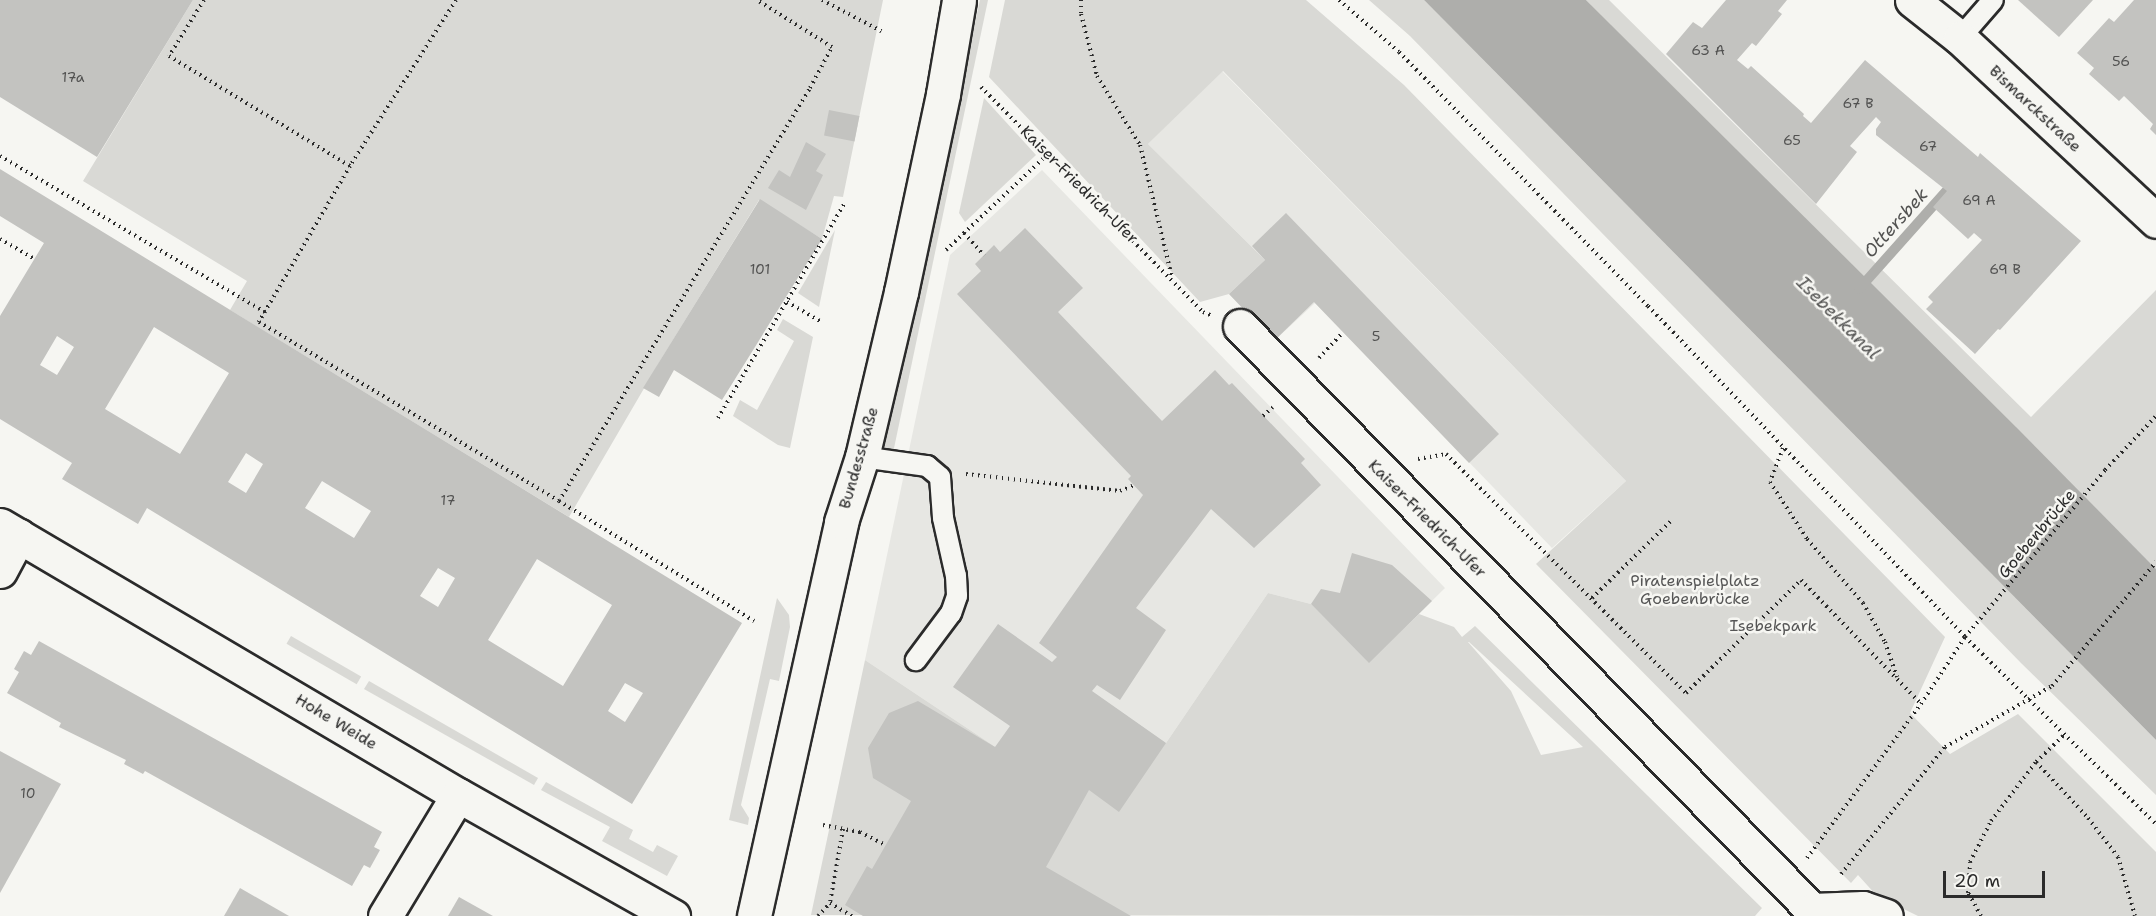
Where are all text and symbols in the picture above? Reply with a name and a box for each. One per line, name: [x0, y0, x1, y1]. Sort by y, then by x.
house number: 63 A: [1691, 42, 1725, 58]
house number: 56: [2112, 53, 2130, 69]
street label: Bismarckstraße: [1985, 62, 2085, 156]
house number: 17a: [62, 69, 84, 85]
house number: 67 B: [1842, 95, 1874, 111]
street label: Kaiser-Friedrich-Ufer: [1016, 122, 1142, 248]
house number: 65: [1783, 132, 1801, 148]
house number: 67: [1919, 138, 1937, 154]
water label: Ottersbek: [1859, 184, 1933, 262]
house number: 69 A: [1962, 192, 1996, 208]
house number: 101: [750, 261, 770, 277]
house number: 69 B: [1989, 261, 2021, 277]
water label: Isebekkanal: [1792, 272, 1884, 364]
house number: 5: [1372, 328, 1380, 344]
street label: Bundesstraße: [835, 405, 883, 511]
street label: Kaiser-Friedrich-Ufer: [1364, 456, 1490, 582]
street label: Goebenbrücke: [1994, 486, 2080, 582]
house number: 17: [441, 492, 455, 508]
park label: Piratenspielplatz Goebenbrücke: [1630, 571, 1760, 609]
park label: Isebekpark: [1729, 616, 1817, 636]
street label: Hohe Weide: [291, 690, 381, 754]
house number: 10: [20, 785, 36, 801]
scale bar: [1946, 859, 2048, 897]
text: 20 m: [1954, 869, 2000, 893]

